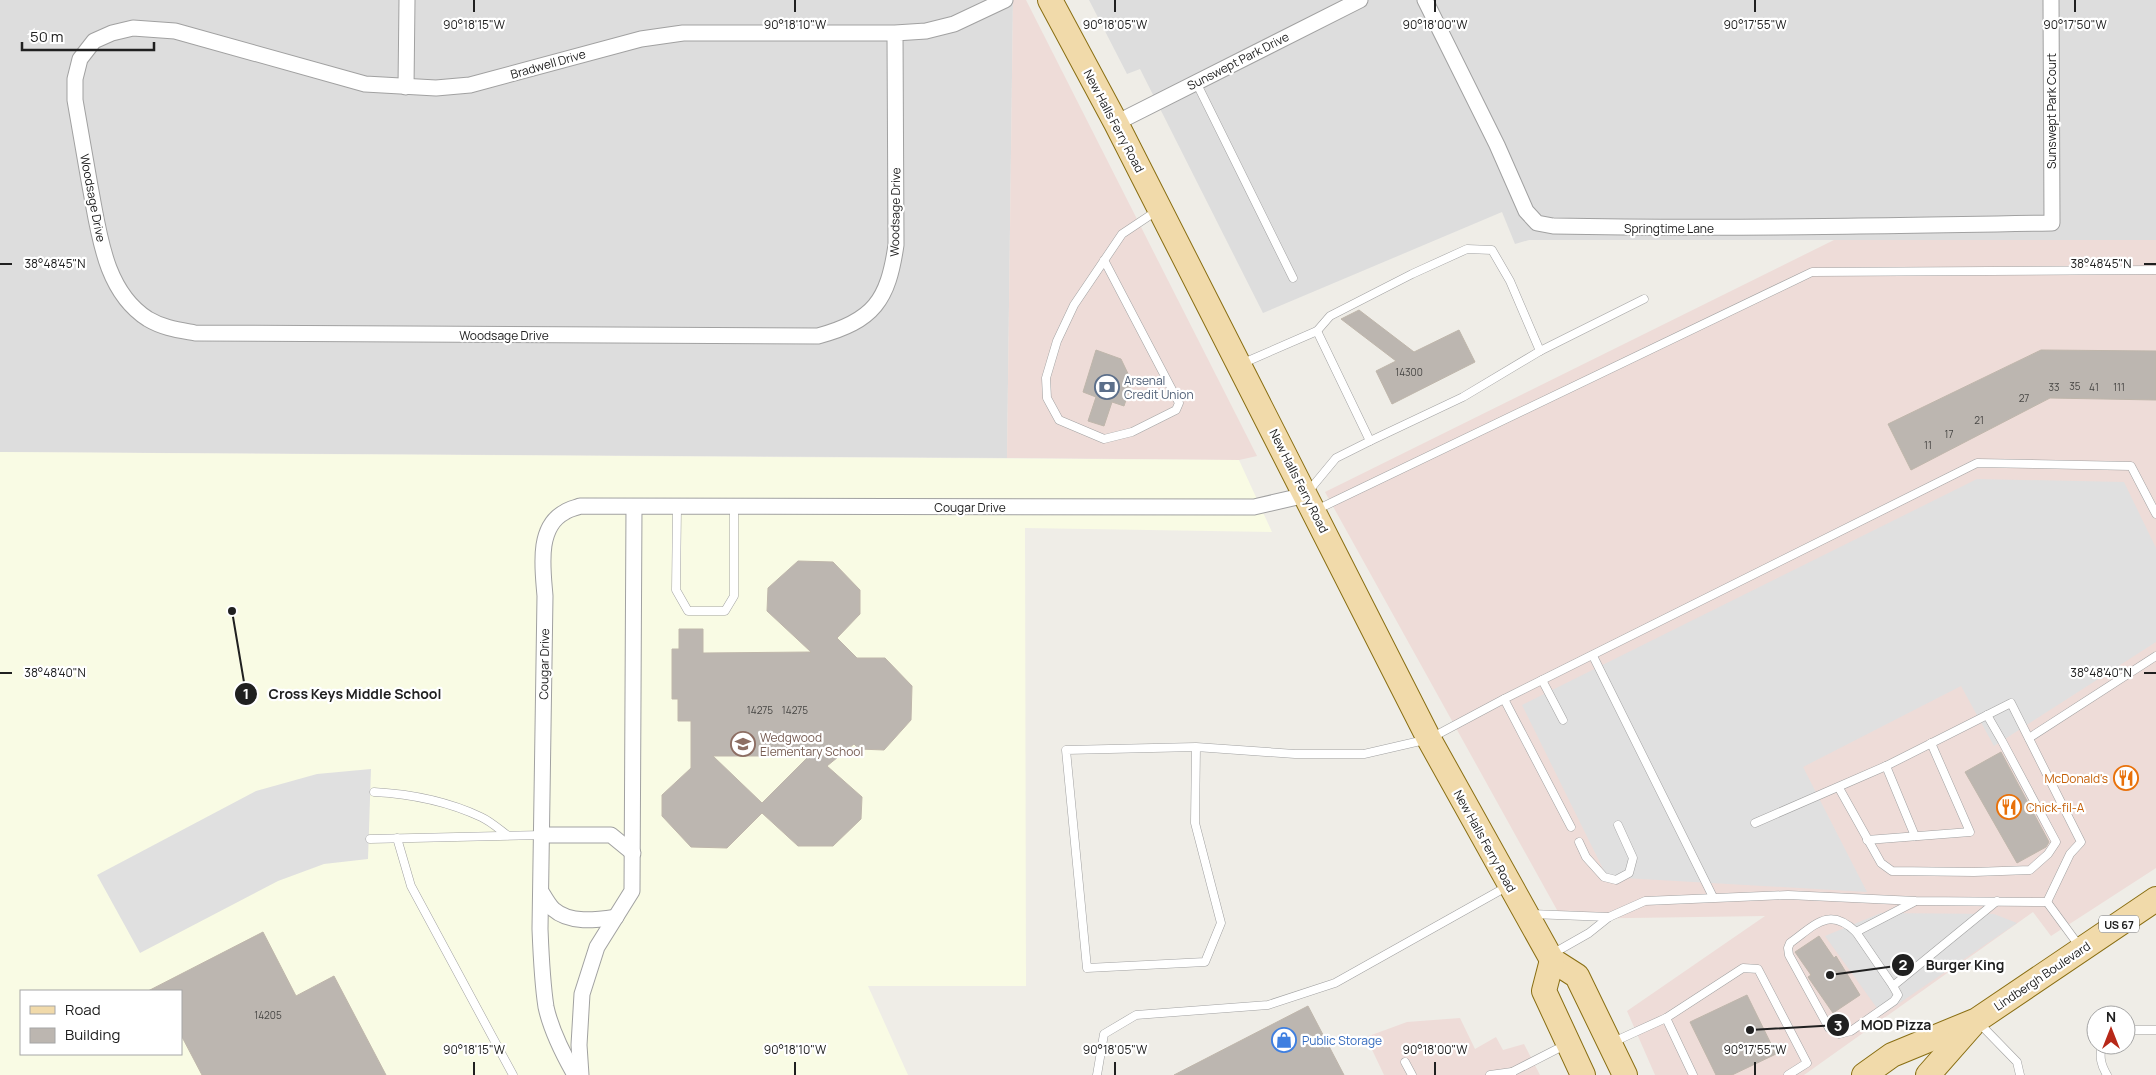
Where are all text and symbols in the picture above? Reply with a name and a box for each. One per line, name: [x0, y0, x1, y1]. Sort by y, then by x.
text: 90°18'15"W: [443, 16, 506, 33]
text: 90°18'10"W: [764, 16, 827, 33]
text: 90°18'05"W: [1083, 16, 1148, 33]
text: 90°18'00"W: [1403, 16, 1468, 33]
text: 90°17'55"W: [1723, 16, 1787, 33]
text: 90°17'50"W: [2043, 16, 2108, 33]
scale bar: [22, 20, 155, 52]
text: 50 m: [30, 26, 64, 47]
street label: Sunswept Park Drive: [1184, 28, 1292, 94]
street label: Bradwell Drive: [509, 45, 587, 83]
street label: Sunswept Park Court: [2043, 53, 2060, 169]
street label: New Halls Ferry Road: [1080, 67, 1148, 175]
street label: Woodsage Drive: [76, 153, 110, 243]
street label: Woodsage Drive: [886, 167, 904, 257]
street label: Springtime Lane: [1624, 220, 1714, 237]
text: 38°48'45"N: [24, 255, 86, 272]
text: 38°48'45"N: [2070, 255, 2132, 272]
street label: Woodsage Drive: [459, 327, 549, 344]
house number: 14300: [1395, 365, 1423, 379]
place label: Arsenal Credit Union: [1124, 372, 1194, 403]
bank icon: Arsenal Credit Union: [1094, 374, 1120, 400]
house number: 35: [2069, 379, 2081, 393]
house number: 33: [2048, 380, 2060, 394]
house number: 41: [2089, 380, 2099, 394]
house number: 111: [2113, 380, 2125, 394]
house number: 27: [2019, 391, 2029, 405]
house number: 21: [1974, 413, 1984, 427]
street label: New Halls Ferry Road: [1265, 426, 1333, 536]
house number: 17: [1945, 427, 1953, 441]
house number: 11: [1924, 438, 1932, 452]
street label: Cougar Drive: [934, 499, 1006, 516]
street label: Cougar Drive: [535, 628, 553, 700]
text: 38°48'40"N: [24, 664, 86, 681]
text: 38°48'40"N: [2070, 664, 2132, 681]
callout: Cross Keys Middle School: [234, 679, 451, 708]
text: 1: [243, 683, 249, 704]
text: Cross Keys Middle School: [269, 684, 441, 703]
house number: 14275: [747, 703, 773, 717]
house number: 14275: [782, 703, 808, 717]
place label: Wedgwood Elementary School: [760, 729, 863, 760]
school or university icon: Wedgwood Elementary School: [730, 731, 756, 757]
restaurant icon: McDonald's: [2113, 765, 2139, 791]
place label: McDonald's: [2045, 770, 2108, 787]
street label: New Halls Ferry Road: [1450, 787, 1520, 895]
restaurant icon: Chick-fil-A: [1996, 794, 2022, 820]
place label: Chick-fil-A: [2026, 799, 2085, 816]
road number: US 67: [2099, 916, 2139, 932]
street label: Lindbergh Boulevard: [1990, 937, 2094, 1015]
callout: Burger King: [1890, 950, 2014, 979]
text: 2: [1899, 954, 1908, 975]
text: Burger King: [1926, 955, 2004, 974]
legend: [20, 990, 182, 1055]
text: Road: [65, 999, 101, 1020]
north arrow: [2086, 1005, 2136, 1055]
text: N: [2106, 1007, 2116, 1026]
house number: 14205: [254, 1008, 282, 1022]
callout: MOD Pizza: [1826, 1011, 1941, 1040]
text: 3: [1834, 1015, 1842, 1036]
text: MOD Pizza: [1861, 1015, 1931, 1034]
text: Building: [65, 1024, 120, 1045]
shop icon: Public Storage: [1271, 1027, 1297, 1053]
place label: Public Storage: [1302, 1032, 1382, 1049]
text: 90°18'15"W: [443, 1041, 506, 1058]
text: 90°18'10"W: [764, 1041, 827, 1058]
text: 90°18'05"W: [1083, 1041, 1148, 1058]
text: 90°18'00"W: [1403, 1041, 1468, 1058]
text: 90°17'55"W: [1723, 1041, 1787, 1058]

